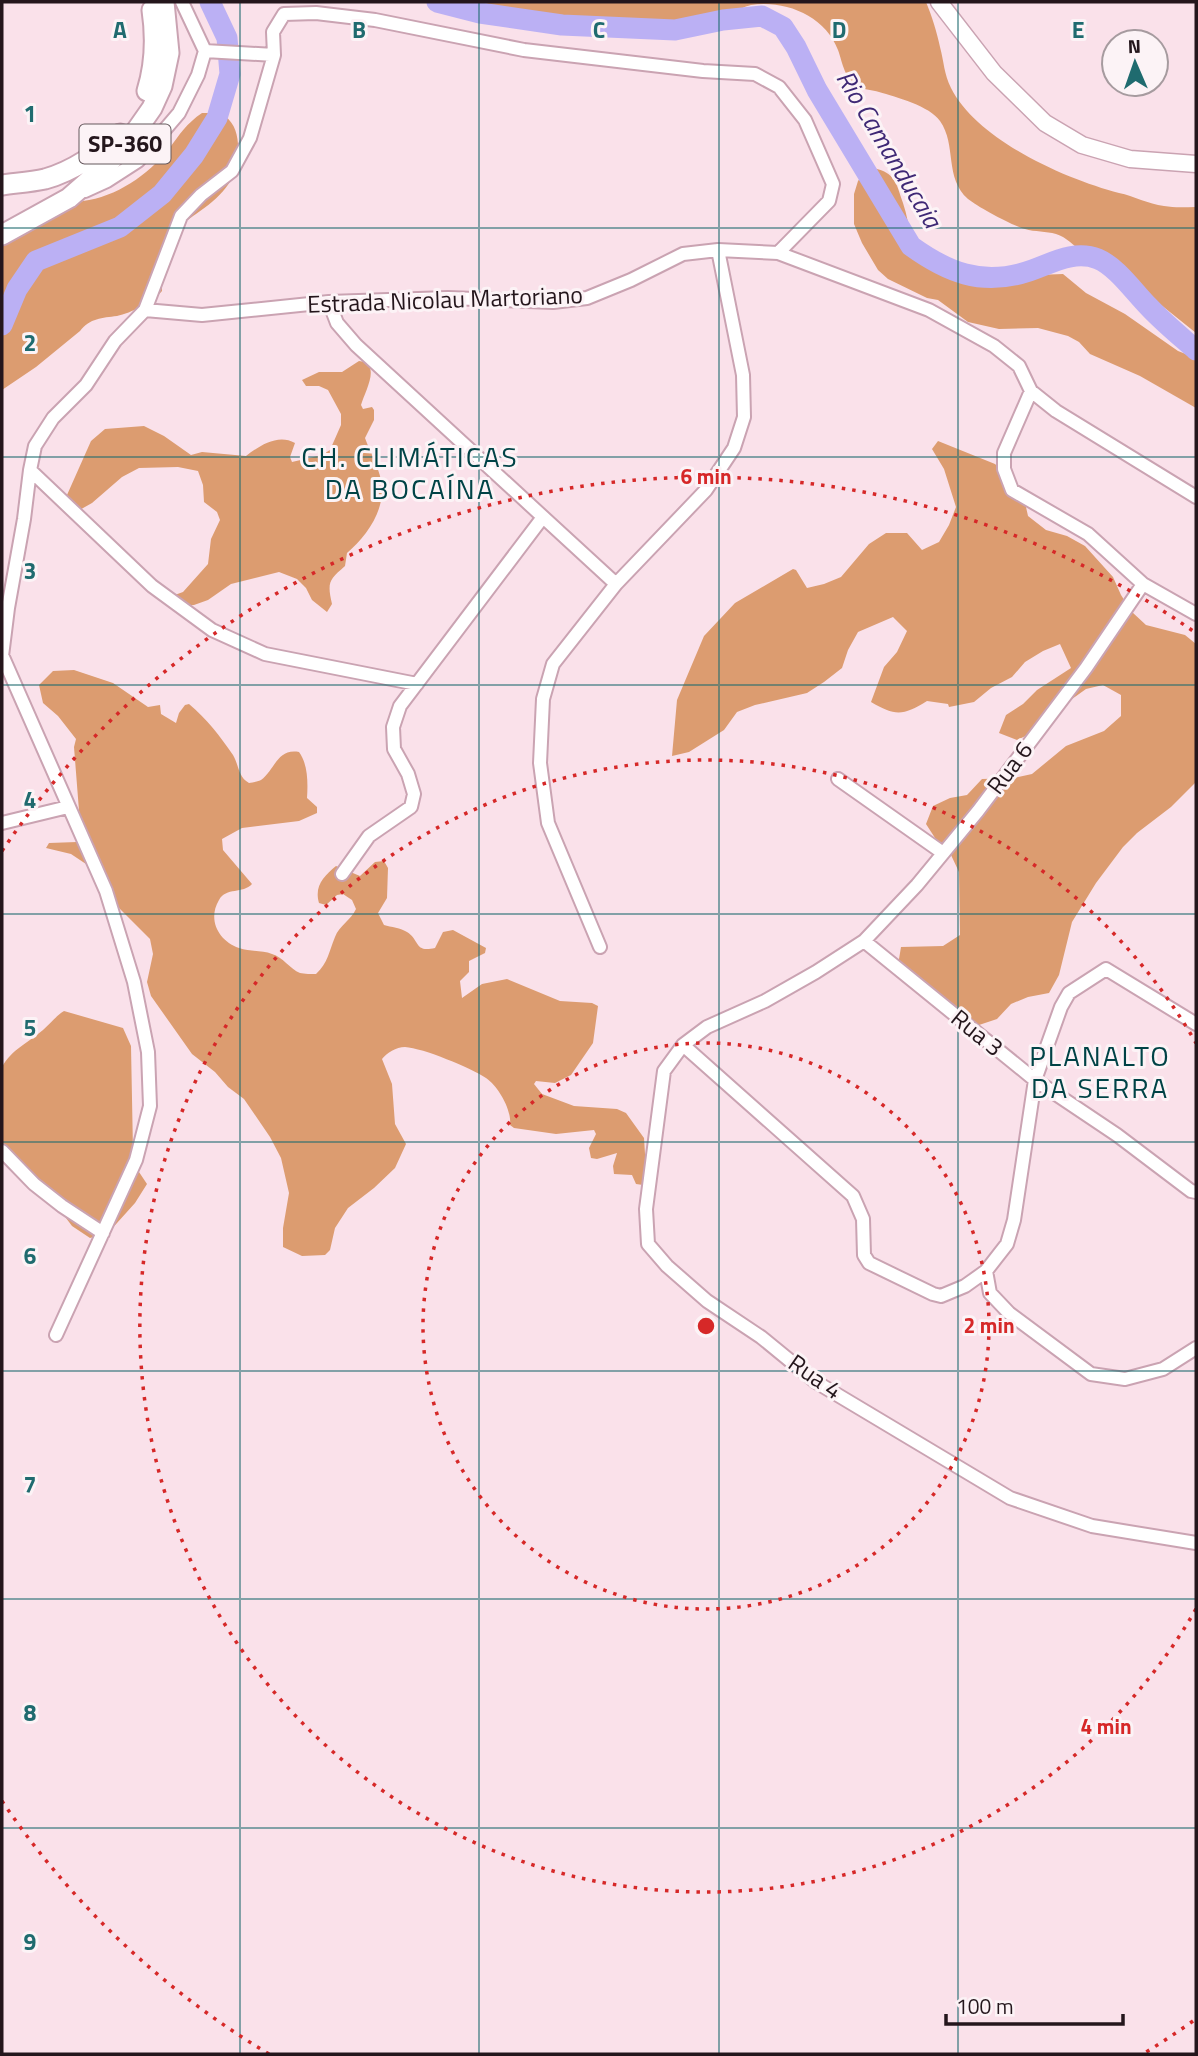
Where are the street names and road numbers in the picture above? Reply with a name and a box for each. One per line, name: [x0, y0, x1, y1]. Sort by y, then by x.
road number: SP-360: [80, 125, 170, 164]
street label: Estrada Nicolau Martoriano: [306, 276, 584, 322]
street label: Rua 6: [977, 733, 1041, 801]
street label: Rua 3: [944, 1000, 1012, 1065]
street label: Rua 4: [781, 1345, 850, 1408]

